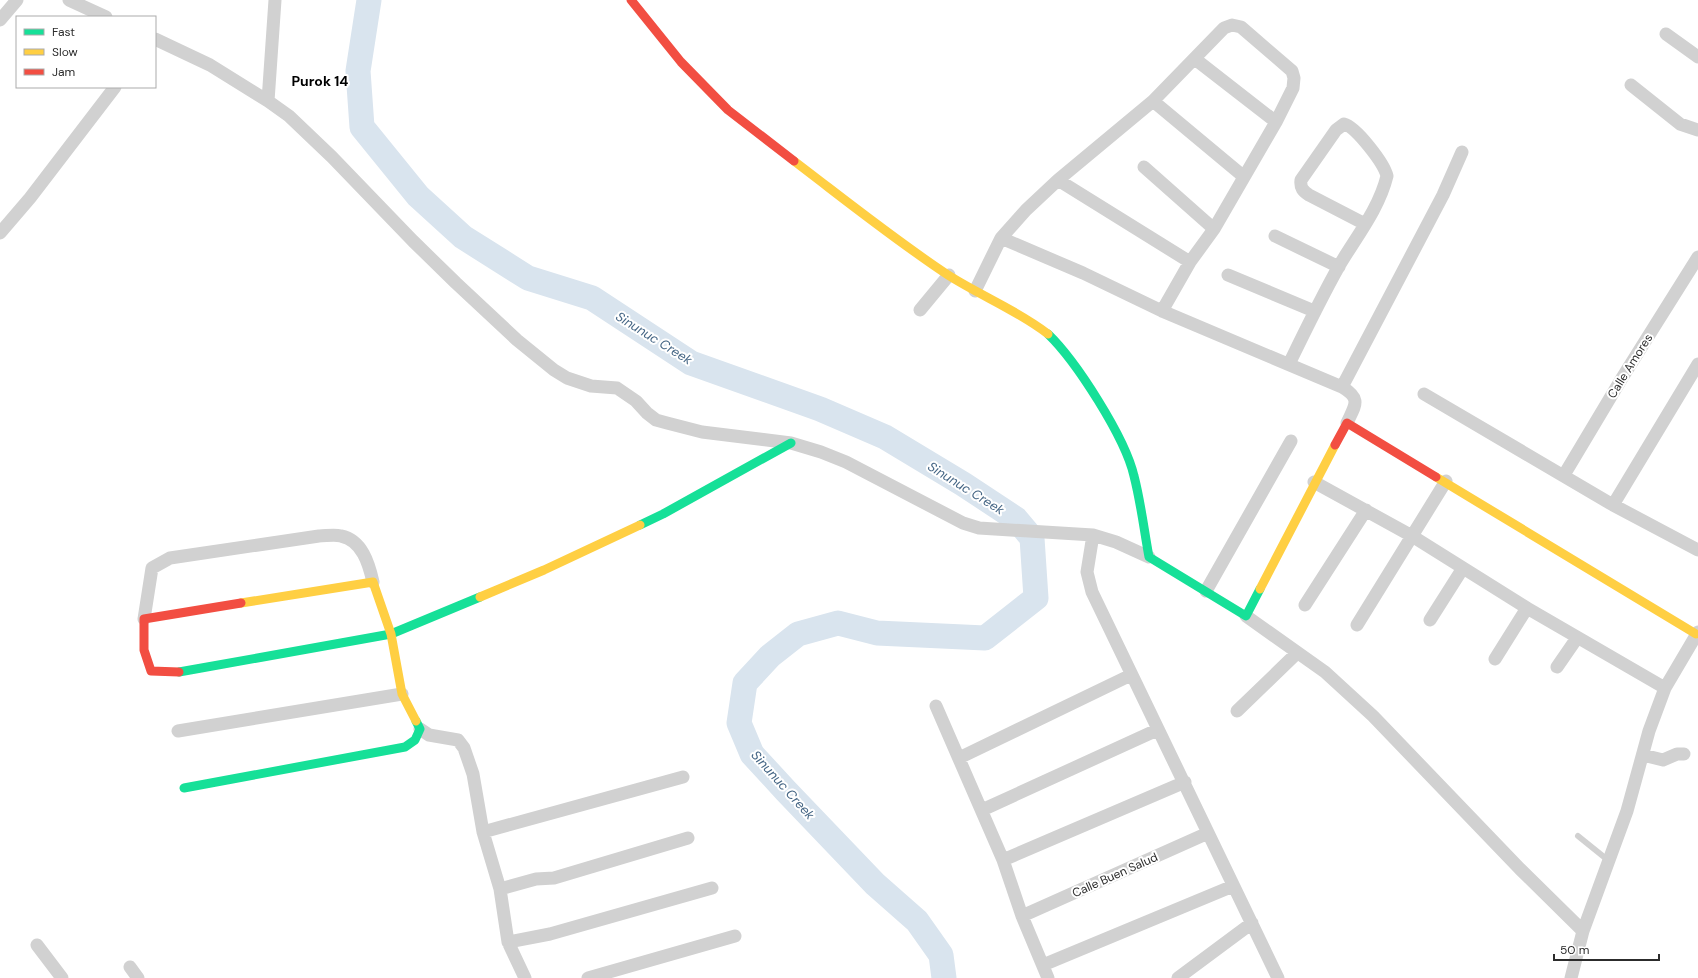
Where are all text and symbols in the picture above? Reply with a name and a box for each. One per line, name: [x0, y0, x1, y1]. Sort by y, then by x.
legend: [16, 16, 156, 88]
text: Fast: [52, 24, 75, 40]
text: Slow: [52, 44, 78, 60]
text: Jam: [52, 64, 75, 80]
district label: Purok 14: [292, 72, 348, 90]
water label: Sinunuc Creek: [613, 308, 696, 368]
street label: Calle Amores: [1604, 331, 1656, 401]
water label: Sinunuc Creek: [925, 458, 1008, 518]
water label: Sinunuc Creek: [748, 747, 819, 823]
street label: Calle Buen Salud: [1070, 849, 1160, 901]
scale bar: [1554, 936, 1659, 962]
text: 50 m: [1560, 942, 1589, 958]

